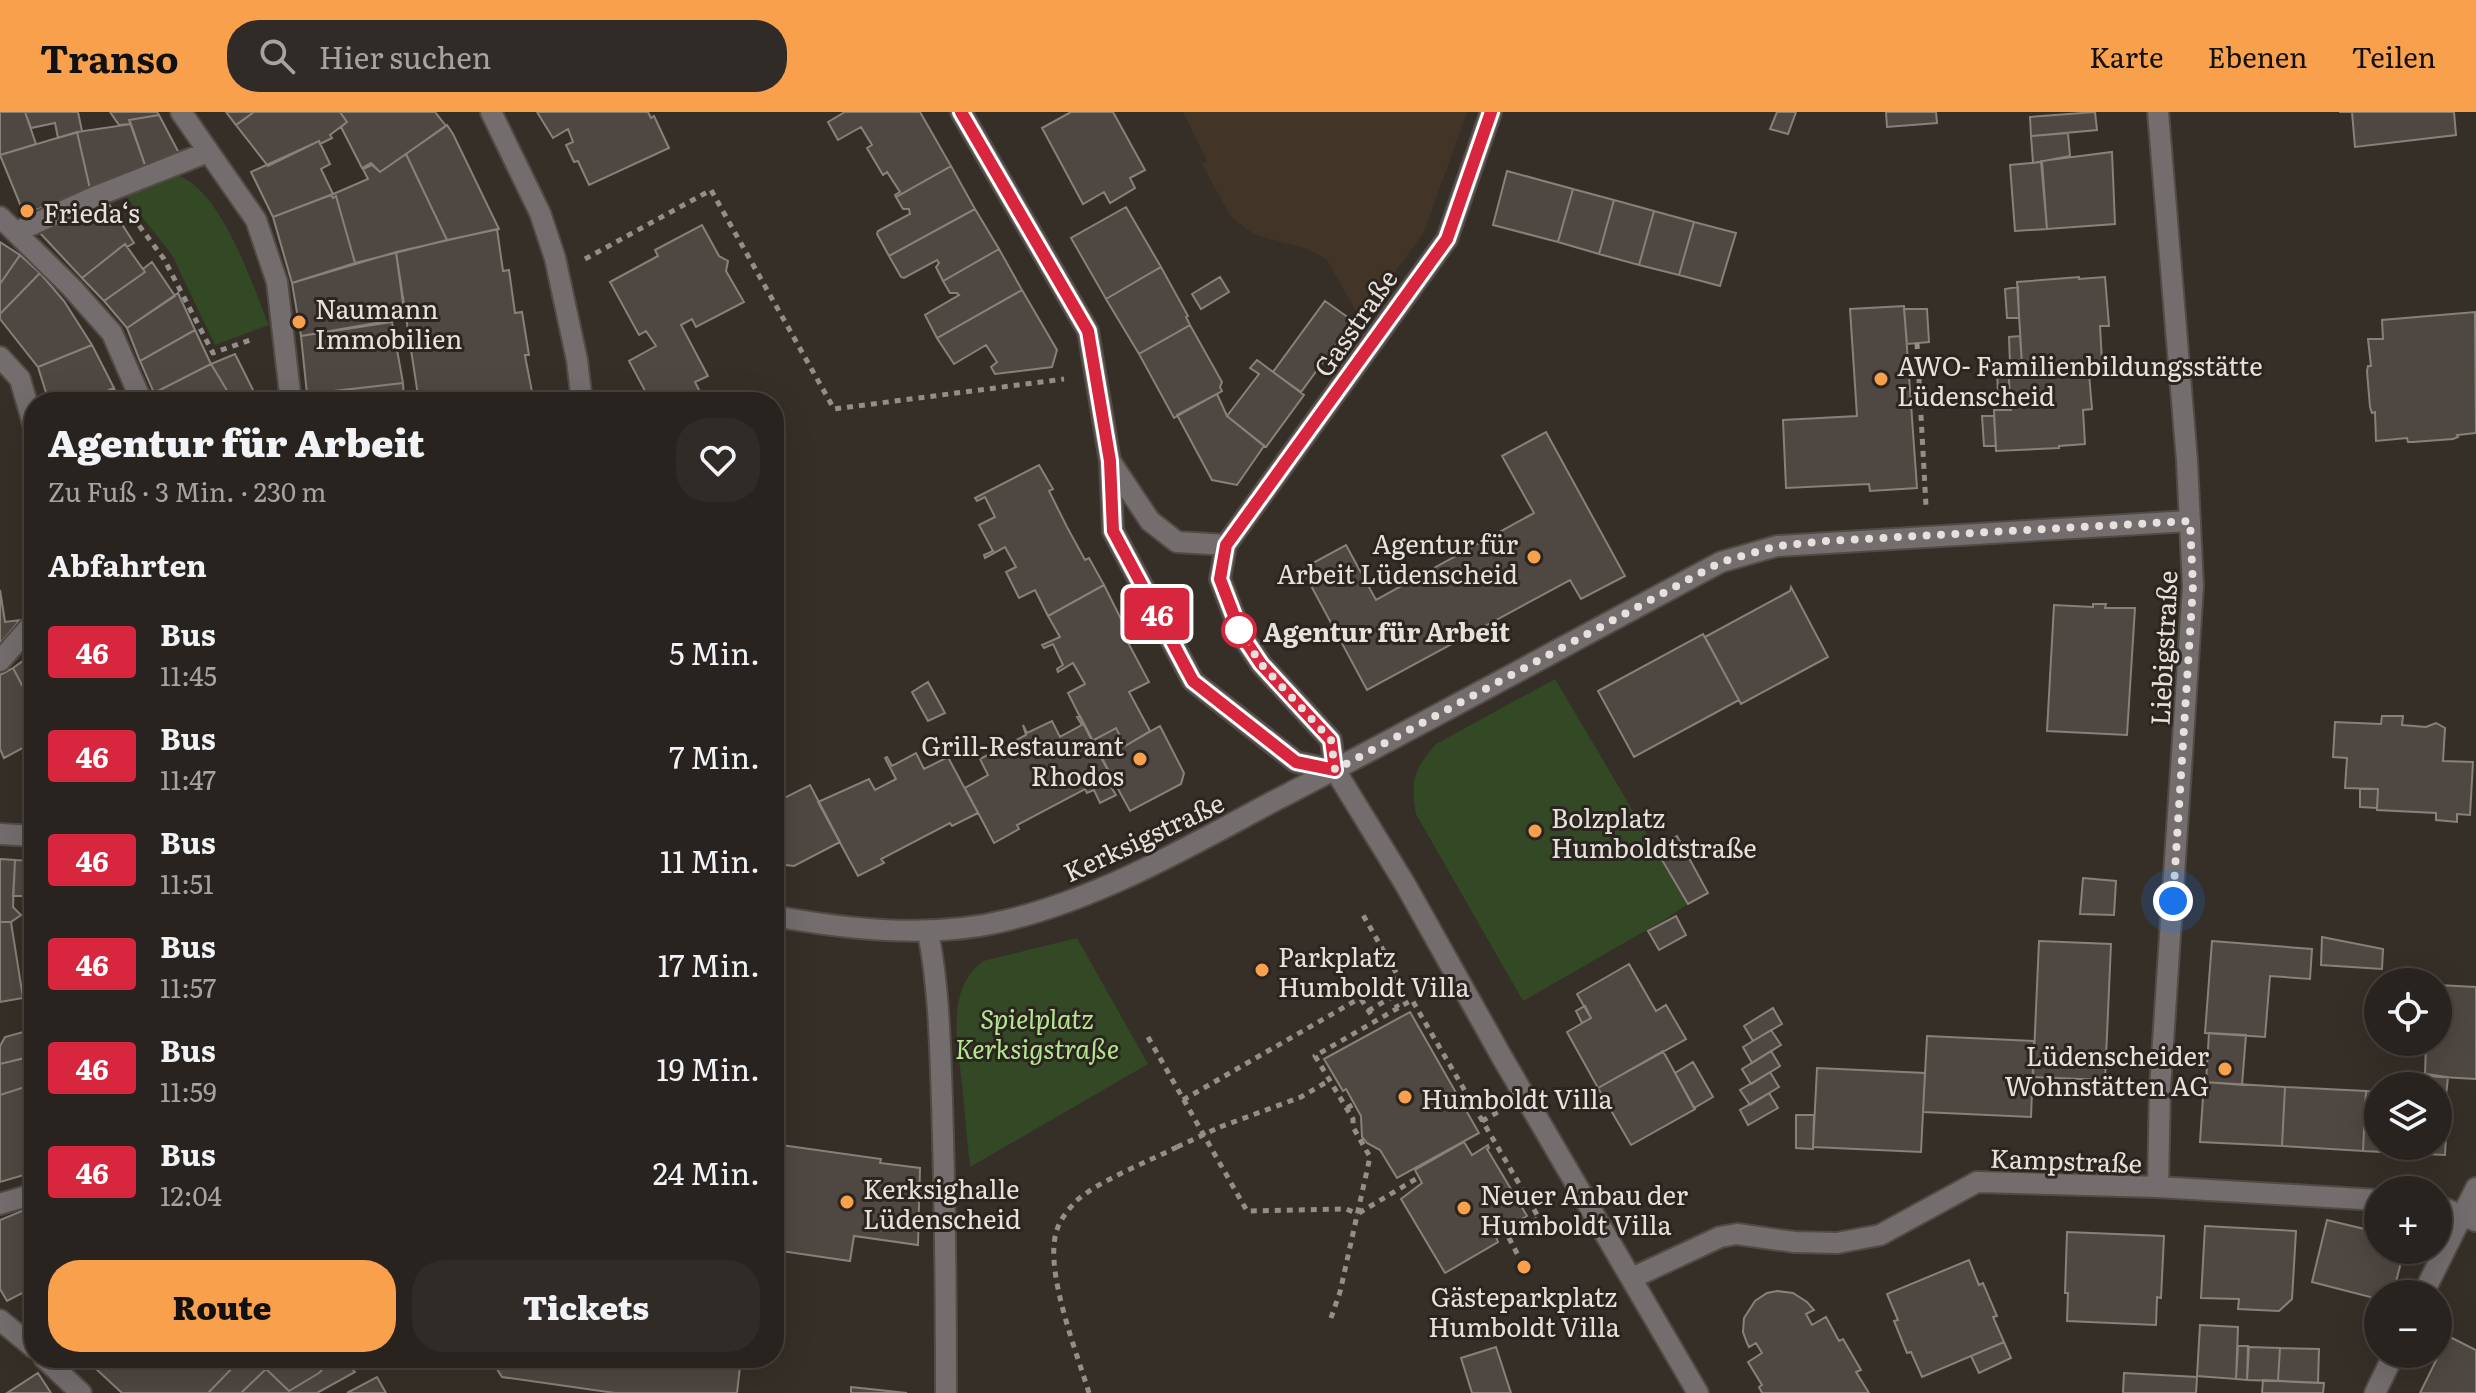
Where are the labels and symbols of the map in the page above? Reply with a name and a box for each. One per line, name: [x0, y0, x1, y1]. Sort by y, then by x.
place label: Frieda‘s: [43, 192, 140, 231]
marker: Frieda‘s: [18, 202, 36, 220]
street label: Gasstraße: [1302, 260, 1406, 384]
place label: Naumann Immobilien: [315, 288, 462, 357]
marker: Naumann Immobilien: [290, 313, 308, 331]
place label: AWO- Familienbildungsstätte Lüdenscheid: [1897, 345, 2263, 414]
marker: AWO- Familienbildungsstätte Lüdenscheid: [1872, 370, 1890, 388]
place label: Agentur für Arbeit Lüdenscheid: [1277, 523, 1519, 592]
marker: Agentur für Arbeit Lüdenscheid: [1525, 548, 1543, 566]
street label: Liebigstraße: [2138, 569, 2186, 727]
line badge: 46: [1121, 588, 1193, 640]
place label: Agentur für Arbeit: [1263, 611, 1511, 650]
marker: Agentur für Arbeit: [1222, 613, 1256, 647]
place label: Grill-Restaurant Rhodos: [921, 725, 1124, 794]
marker: Grill-Restaurant Rhodos: [1131, 750, 1149, 768]
street label: Kerksigstraße: [1056, 782, 1230, 890]
place label: Bolzplatz Humboldtstraße: [1551, 797, 1757, 866]
marker: Bolzplatz Humboldtstraße: [1526, 822, 1544, 840]
your location: [2153, 881, 2193, 921]
place label: Parkplatz Humboldt Villa: [1278, 936, 1470, 1005]
marker: Parkplatz Humboldt Villa: [1253, 961, 1271, 979]
park label: Spielplatz Kerksigstraße: [955, 998, 1119, 1067]
place label: Lüdenscheider Wohnstätten AG: [2005, 1035, 2210, 1104]
marker: Lüdenscheider Wohnstätten AG: [2216, 1060, 2234, 1078]
place label: Humboldt Villa: [1421, 1078, 1613, 1117]
marker: Humboldt Villa: [1396, 1088, 1414, 1106]
street label: Kampstraße: [1989, 1137, 2143, 1181]
place label: Kerksighalle Lüdenscheid: [863, 1168, 1021, 1237]
place label: Neuer Anbau der Humboldt Villa: [1480, 1174, 1689, 1243]
marker: Kerksighalle Lüdenscheid: [838, 1193, 856, 1211]
marker: Neuer Anbau der Humboldt Villa: [1455, 1199, 1473, 1217]
marker: Gästeparkplatz Humboldt Villa: [1515, 1258, 1533, 1276]
place label: Gästeparkplatz Humboldt Villa: [1428, 1276, 1620, 1345]

